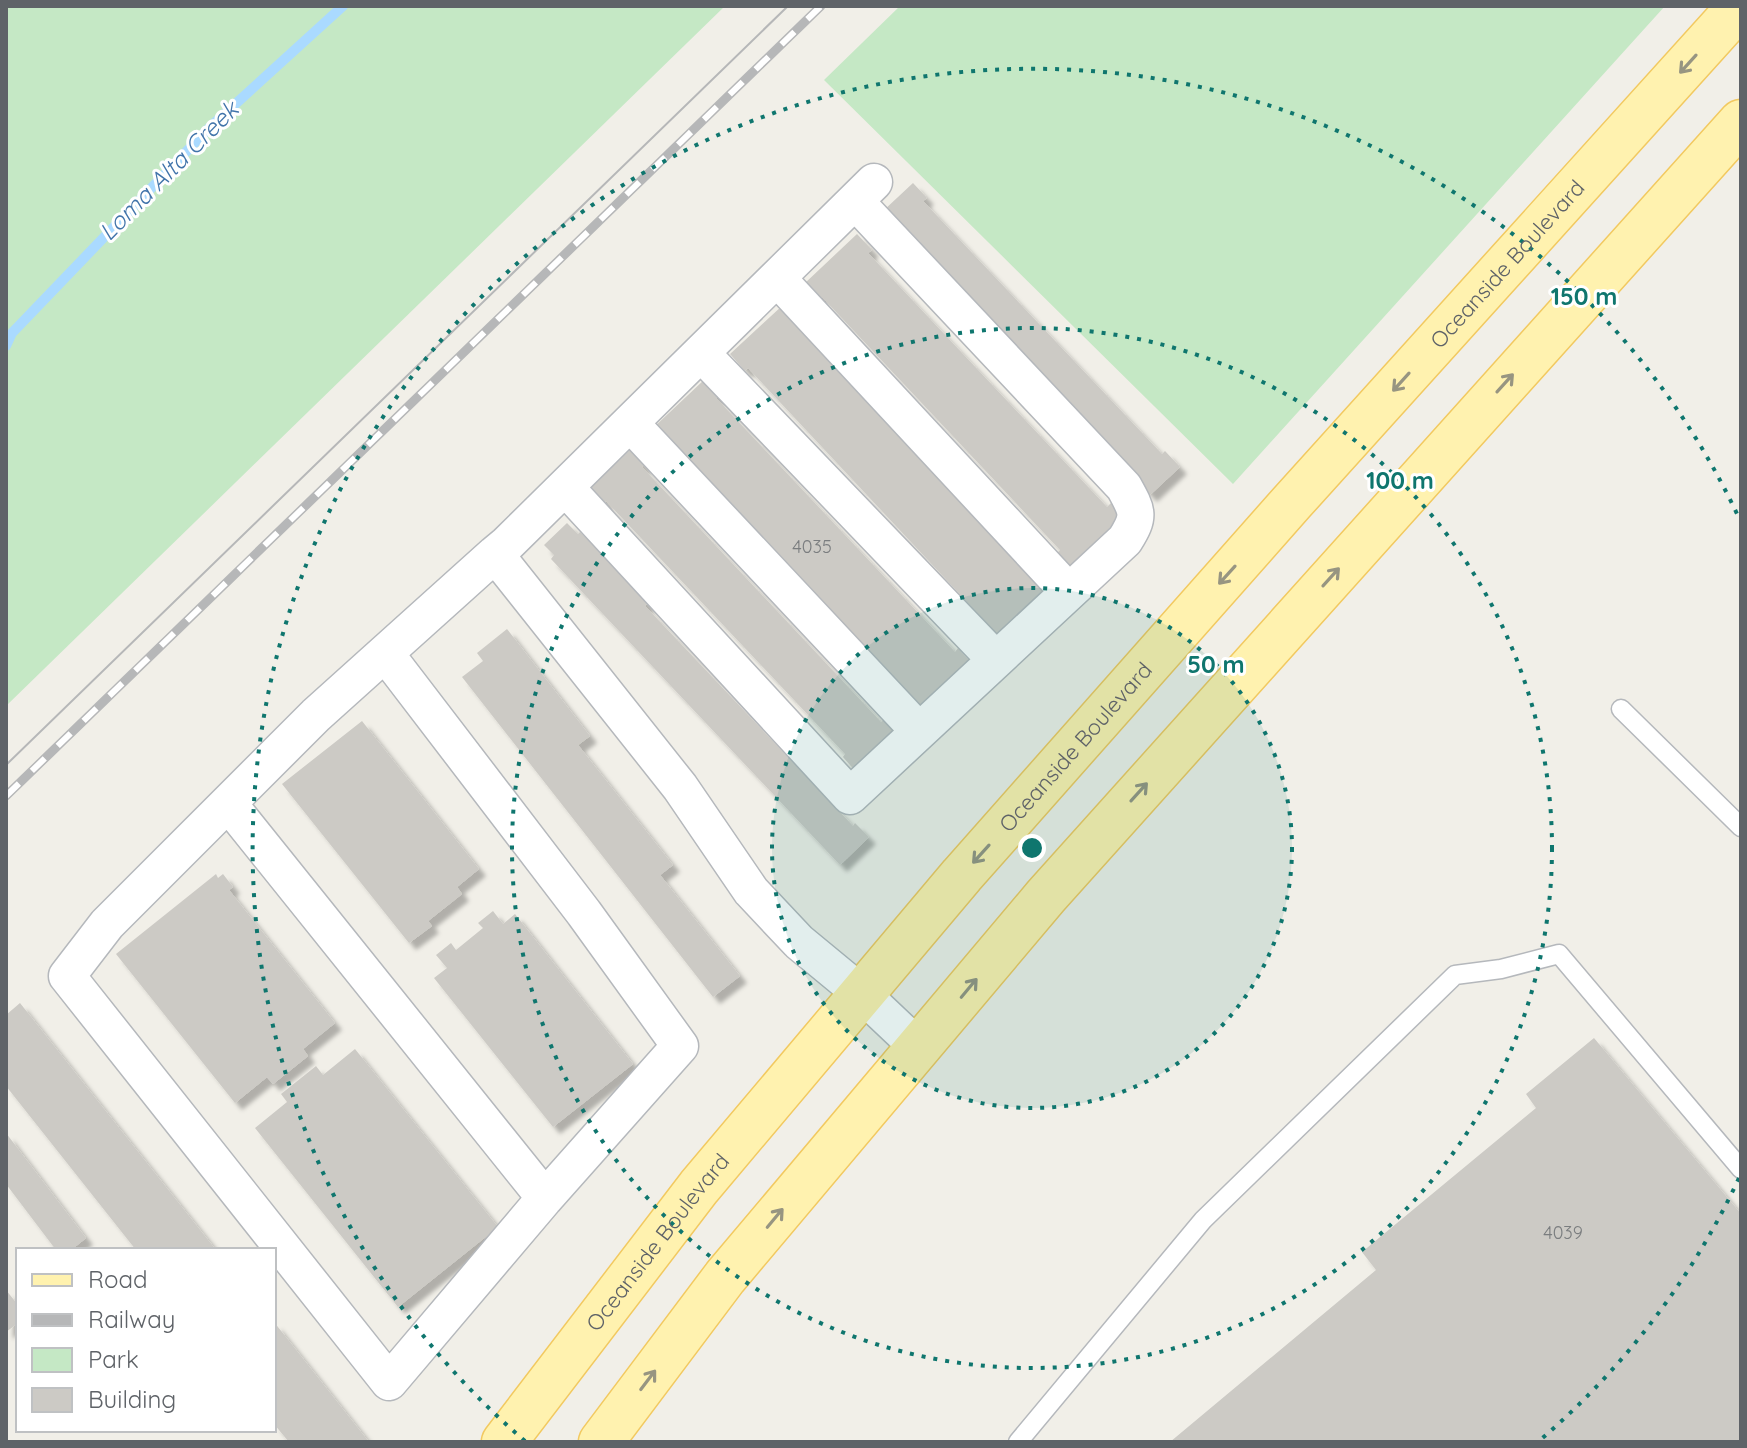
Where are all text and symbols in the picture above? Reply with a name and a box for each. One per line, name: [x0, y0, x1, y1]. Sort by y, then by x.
one-way arrow: [1678, 54, 1697, 74]
water label: Loma Alta Creek: [92, 93, 246, 246]
street label: Oceanside Boulevard: [1424, 174, 1590, 354]
text: 150 m: [1551, 281, 1617, 311]
one-way arrow: [1392, 371, 1410, 391]
one-way arrow: [1496, 374, 1514, 394]
text: 100 m: [1366, 465, 1434, 495]
house number: 4035: [792, 535, 832, 558]
one-way arrow: [1219, 565, 1237, 585]
one-way arrow: [1322, 567, 1341, 587]
text: 50 m: [1187, 649, 1245, 679]
street label: Oceanside Boulevard: [993, 656, 1158, 838]
one-way arrow: [1130, 782, 1148, 802]
centre of rings: [1018, 834, 1046, 862]
one-way arrow: [972, 843, 990, 863]
one-way arrow: [960, 978, 978, 998]
street label: Oceanside Boulevard: [580, 1148, 735, 1337]
one-way arrow: [766, 1208, 784, 1228]
house number: 4039: [1543, 1221, 1583, 1244]
legend: [16, 1248, 276, 1432]
text: Road: [88, 1264, 148, 1294]
text: Railway: [88, 1304, 175, 1334]
text: Park: [88, 1344, 139, 1374]
one-way arrow: [640, 1369, 657, 1391]
text: Building: [88, 1384, 176, 1414]

